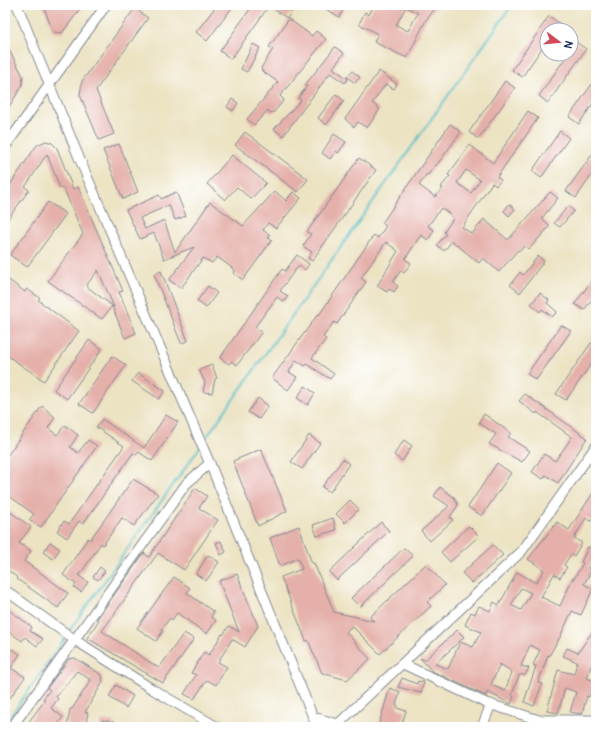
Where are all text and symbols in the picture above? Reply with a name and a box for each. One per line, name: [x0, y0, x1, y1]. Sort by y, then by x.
north arrow: [539, 22, 579, 62]
text: N: [561, 39, 575, 51]

